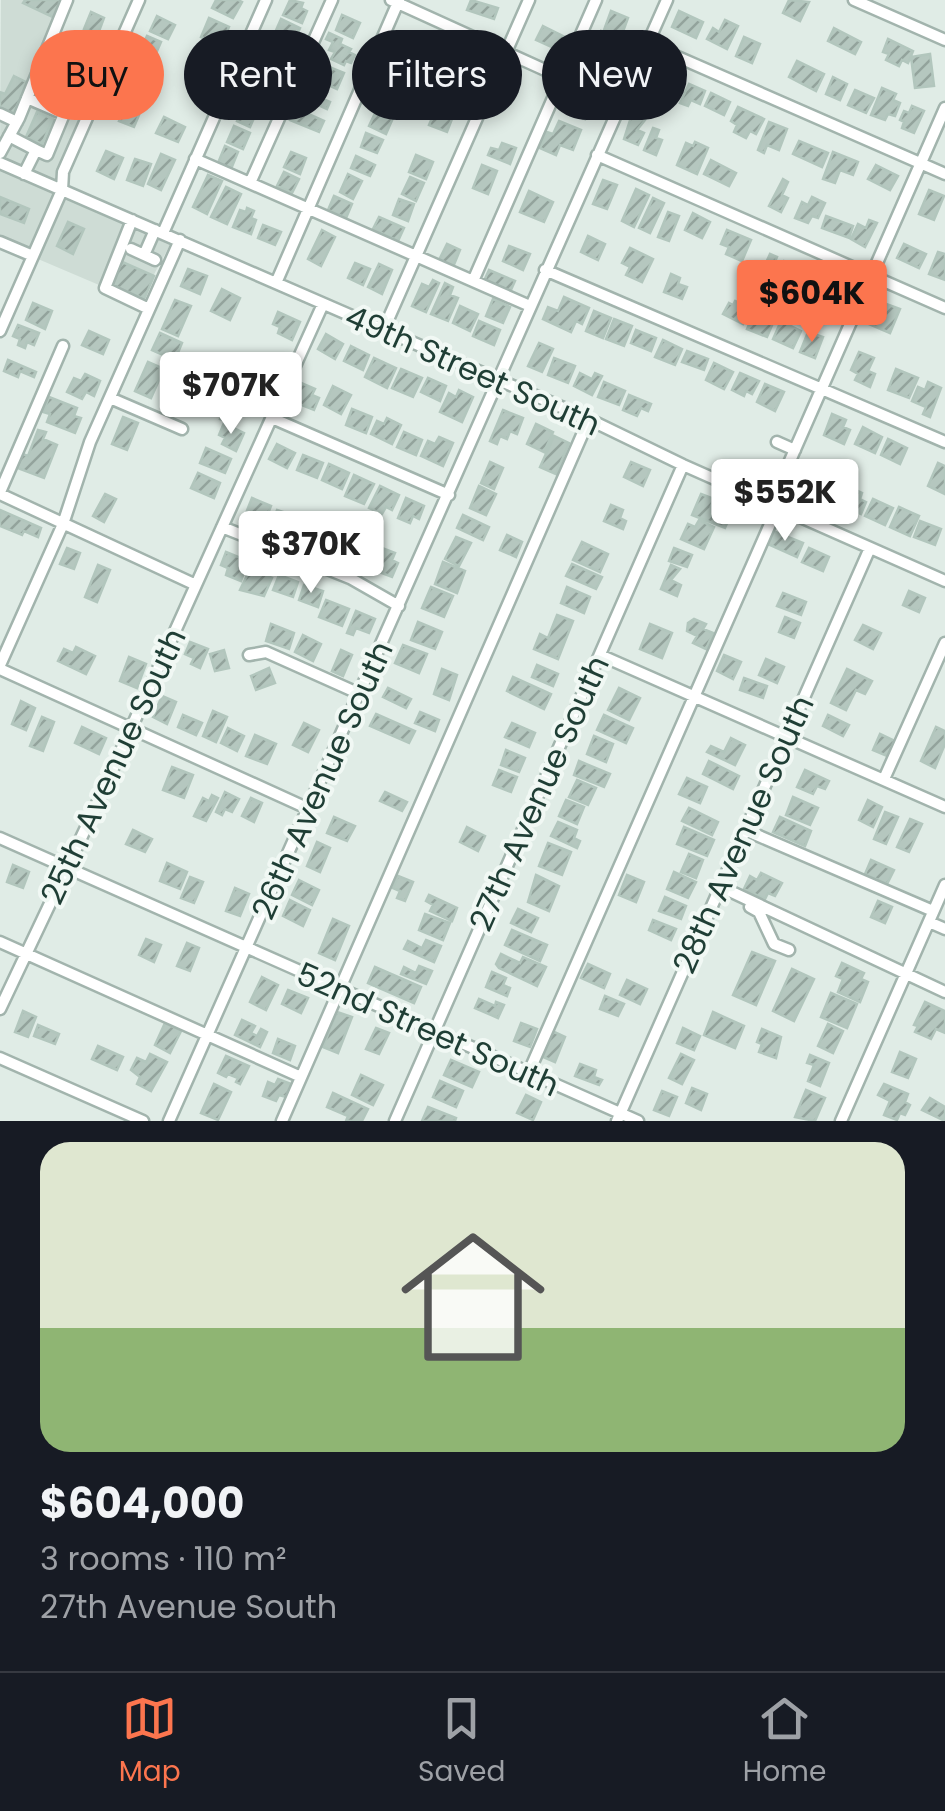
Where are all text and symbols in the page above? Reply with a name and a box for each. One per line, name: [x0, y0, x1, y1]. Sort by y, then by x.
chip: Buy: [30, 30, 164, 120]
chip: Rent: [184, 30, 332, 120]
chip: Filters: [352, 30, 522, 120]
chip: New: [542, 30, 687, 120]
pin: $604K: [742, 260, 882, 345]
text: $604K: [759, 270, 865, 315]
street label: 49th Street South: [338, 294, 608, 446]
pin: $707K: [161, 352, 301, 437]
text: $707K: [182, 362, 280, 407]
pin: $552K: [715, 459, 855, 544]
text: $552K: [733, 469, 837, 514]
pin: $370K: [241, 511, 381, 596]
text: $370K: [261, 521, 361, 566]
street label: 25th Avenue South: [29, 621, 197, 911]
street label: 26th Avenue South: [240, 634, 404, 926]
street label: 27th Avenue South: [458, 648, 620, 938]
street label: 28th Avenue South: [661, 688, 825, 980]
street label: 52nd Street South: [289, 951, 567, 1107]
icon: home: [383, 1207, 563, 1387]
text: $604,000: [40, 1474, 244, 1533]
text: 3 rooms · 110 m²: [40, 1536, 286, 1581]
text: 27th Avenue South: [40, 1584, 337, 1629]
tab: Map: [119, 1691, 181, 1793]
tab: Saved: [418, 1691, 505, 1793]
tab: Home: [743, 1691, 826, 1793]

